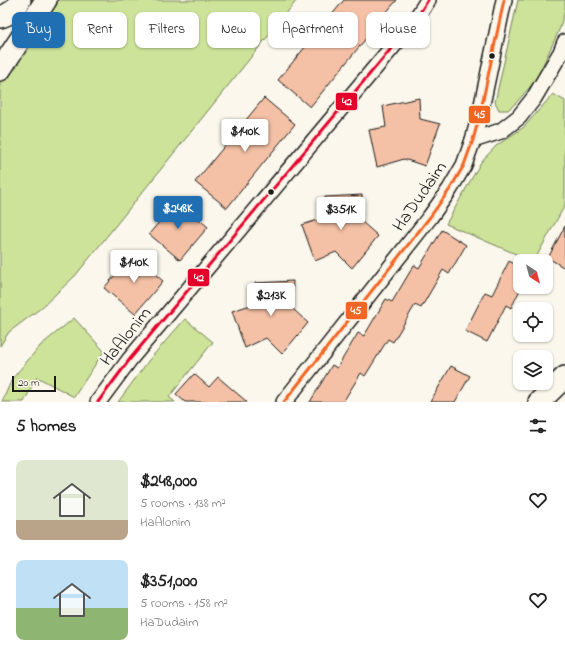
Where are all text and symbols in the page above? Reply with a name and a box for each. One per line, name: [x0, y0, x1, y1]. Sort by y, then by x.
chip: Buy: [12, 12, 65, 48]
chip: Rent: [73, 12, 127, 48]
chip: Filters: [135, 12, 199, 48]
chip: New: [207, 12, 260, 48]
chip: Apartment: [268, 12, 358, 48]
chip: House: [366, 12, 430, 48]
unlabelled marker: [487, 51, 497, 61]
line badge: 42: [335, 92, 358, 111]
text: 42: [341, 94, 353, 110]
line badge: 45: [468, 105, 491, 124]
text: 45: [474, 107, 486, 123]
pin: $140K: [217, 119, 273, 153]
text: $140K: [230, 122, 260, 141]
street label: HaDudaim: [387, 157, 454, 238]
unlabelled marker: [266, 187, 276, 197]
pin: $248K: [150, 196, 206, 230]
pin: $351K: [313, 197, 369, 231]
text: $248K: [163, 199, 193, 218]
text: $351K: [325, 200, 357, 219]
pin: $140K: [106, 250, 162, 284]
text: $140K: [119, 253, 149, 272]
north arrow: [513, 254, 553, 294]
map controls: [513, 254, 553, 390]
line badge: 42: [187, 268, 210, 287]
text: 42: [193, 270, 205, 286]
pin: $213K: [243, 283, 299, 317]
text: $213K: [256, 286, 286, 305]
line badge: 45: [345, 301, 368, 320]
street label: HaAlonim: [95, 302, 159, 373]
button: locate: [513, 302, 553, 342]
text: 45: [350, 303, 362, 319]
button: layers: [513, 350, 553, 390]
scale bar: [12, 374, 56, 393]
text: 20 m: [18, 375, 40, 391]
text: 5 homes: [16, 414, 76, 439]
icon: filters: [527, 415, 549, 437]
text: $248,000: [140, 469, 197, 494]
icon: home: [48, 476, 96, 524]
icon: heart: [527, 489, 549, 511]
text: 5 rooms · 138 m²: [140, 494, 226, 513]
text: HaAlonim: [140, 513, 190, 532]
text: $351,000: [140, 569, 197, 594]
icon: home: [48, 576, 96, 624]
icon: heart: [527, 589, 549, 611]
text: 5 rooms · 158 m²: [140, 594, 228, 613]
text: HaDudaim: [140, 613, 198, 632]

